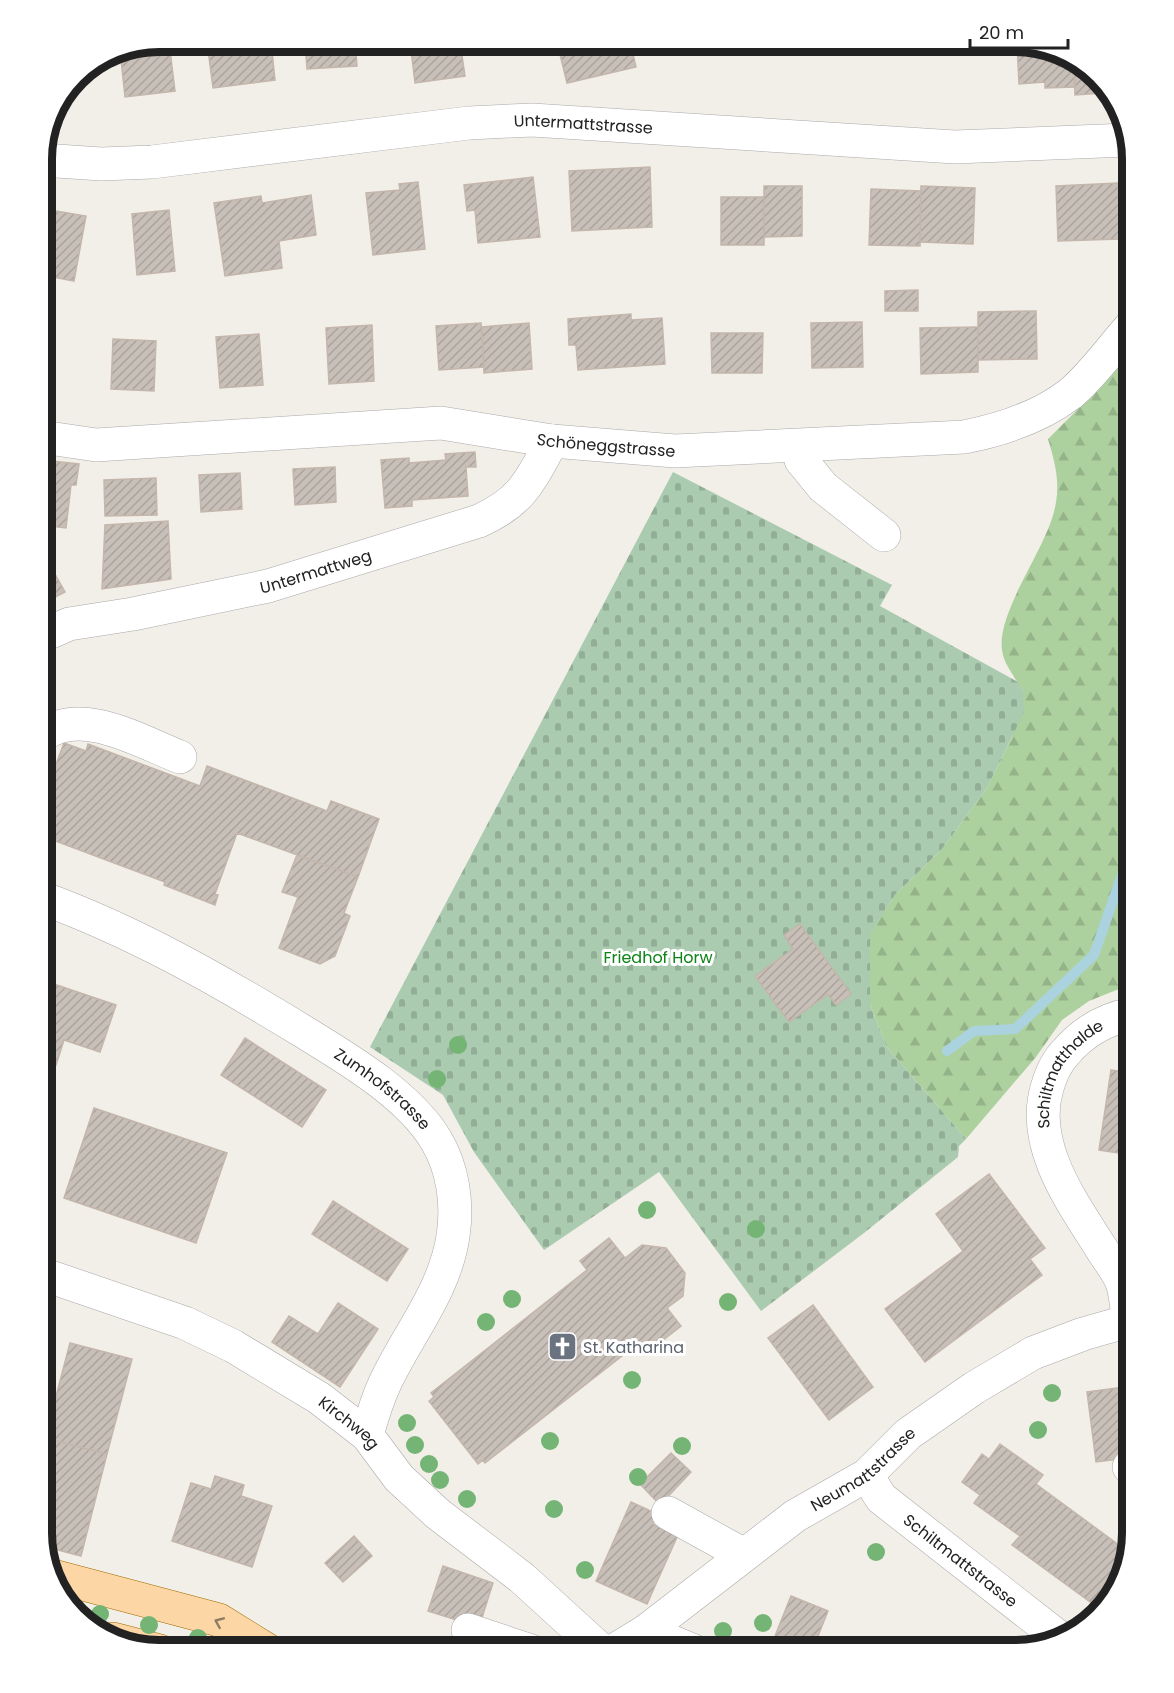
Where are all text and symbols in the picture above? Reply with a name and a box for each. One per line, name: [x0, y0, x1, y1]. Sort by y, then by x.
scale bar: [970, 12, 1068, 50]
text: 20 m: [979, 20, 1024, 45]
street label: Untermattstrasse: [513, 108, 654, 139]
street label: Schöneggstrasse: [535, 427, 676, 463]
street label: Untermattweg: [258, 543, 374, 599]
park label: Friedhof Horw: [603, 946, 713, 969]
street label: Schiltmatthalde: [1032, 1014, 1107, 1130]
street label: Zumhofstrasse: [330, 1042, 436, 1135]
church icon: St. Katharina: [546, 1331, 578, 1363]
place label: St. Katharina: [583, 1336, 684, 1359]
street label: Kirchweg: [314, 1390, 385, 1454]
street label: Neumattstrasse: [806, 1421, 920, 1516]
street label: Schiltmattstrasse: [899, 1508, 1023, 1612]
one-way arrow: [214, 1617, 225, 1629]

